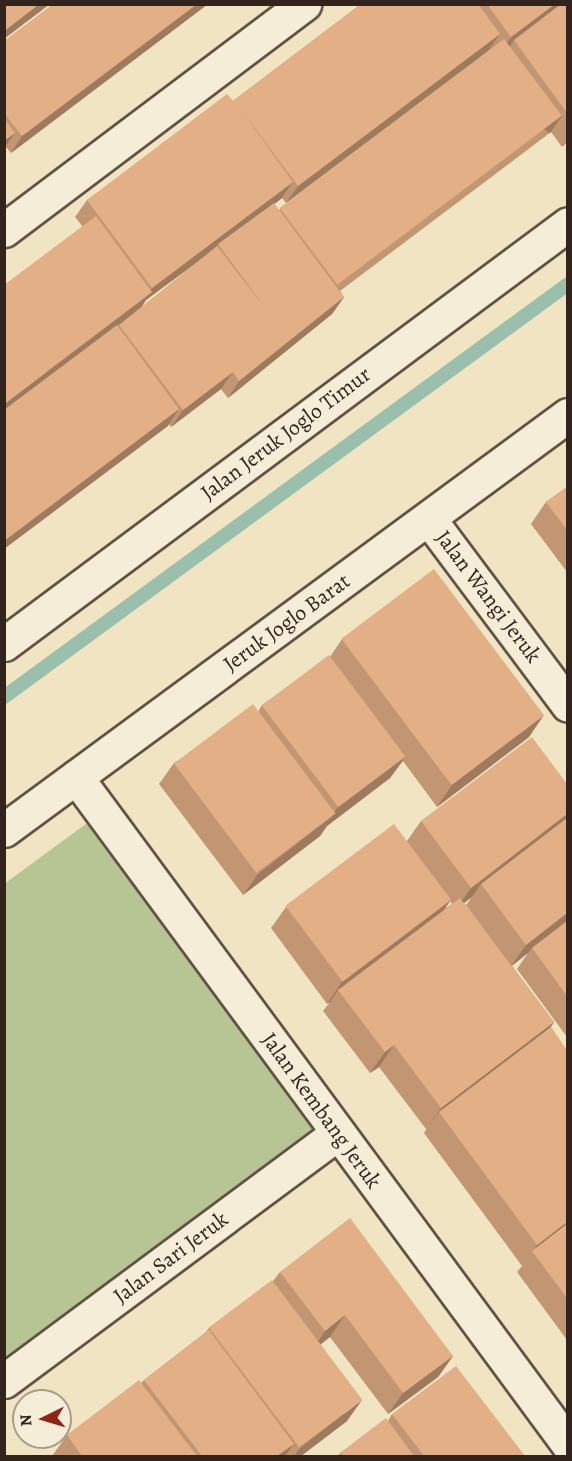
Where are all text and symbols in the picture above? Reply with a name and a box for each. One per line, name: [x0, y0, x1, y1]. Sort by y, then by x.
street label: Jalan Jeruk Joglo Timur: [196, 362, 376, 506]
street label: Jalan Wangi Jeruk: [430, 526, 546, 668]
street label: Jeruk Joglo Barat: [219, 568, 355, 678]
street label: Jalan Kembang Jeruk: [256, 1028, 386, 1194]
street label: Jalan Sari Jeruk: [108, 1206, 234, 1310]
north arrow: [12, 1389, 72, 1449]
text: N: [15, 1414, 38, 1427]

